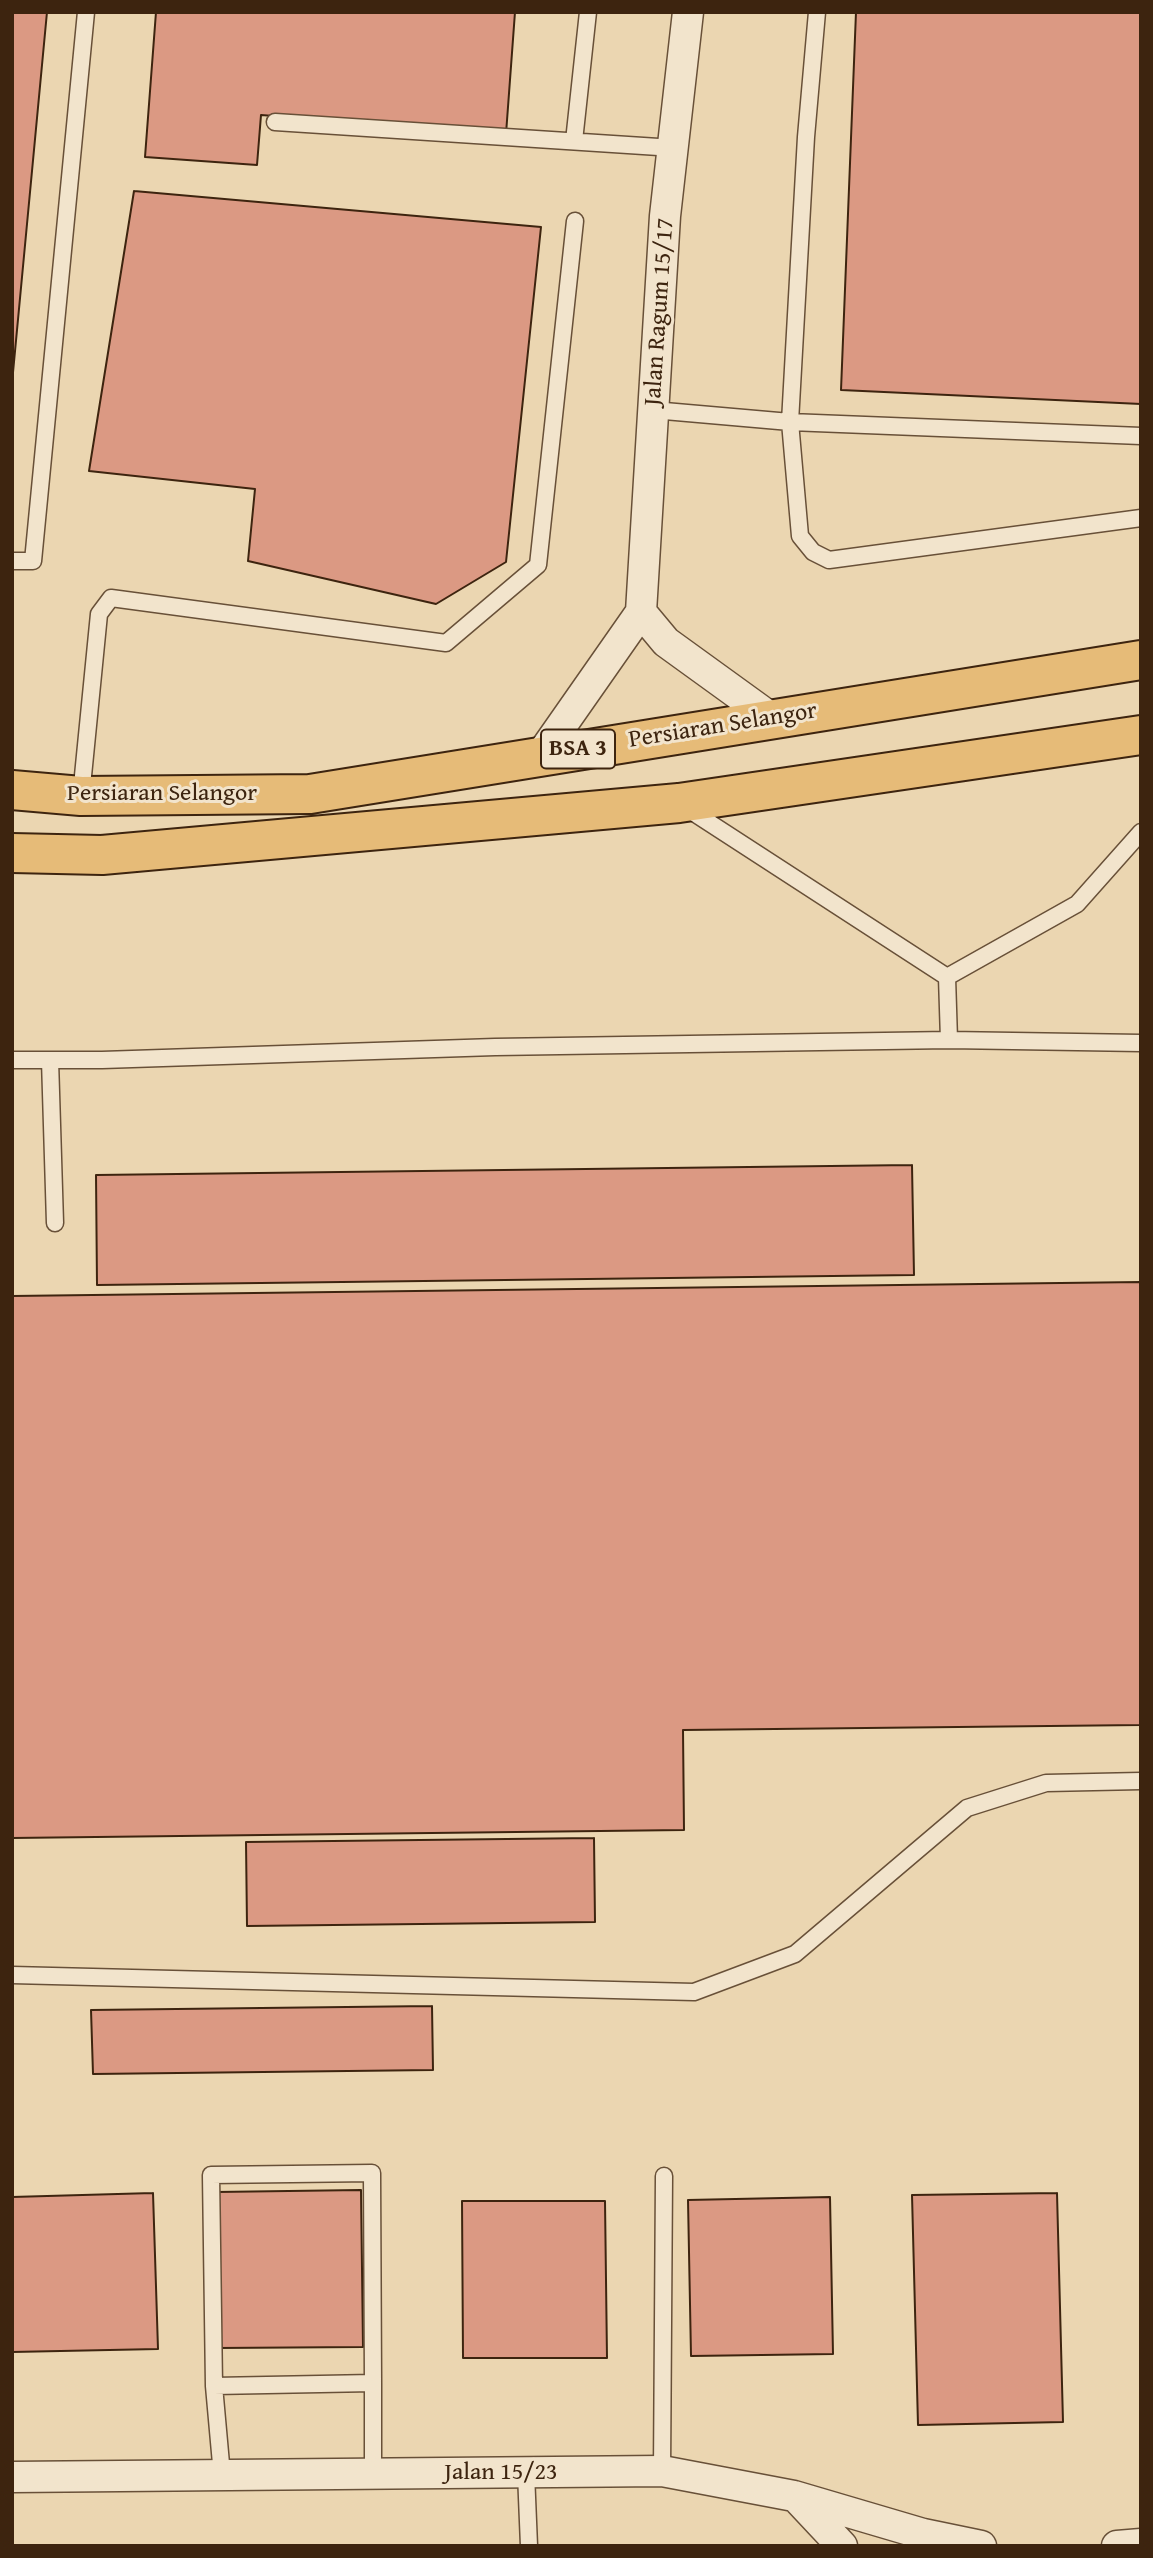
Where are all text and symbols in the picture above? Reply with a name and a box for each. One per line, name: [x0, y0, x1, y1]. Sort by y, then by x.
street label: Jalan Ragum 15/17: [639, 217, 681, 407]
street label: Persiaran Selangor: [627, 697, 819, 755]
road number: BSA 3: [541, 730, 615, 768]
street label: Persiaran Selangor: [67, 780, 257, 808]
street label: Jalan 15/23: [444, 2459, 558, 2487]

